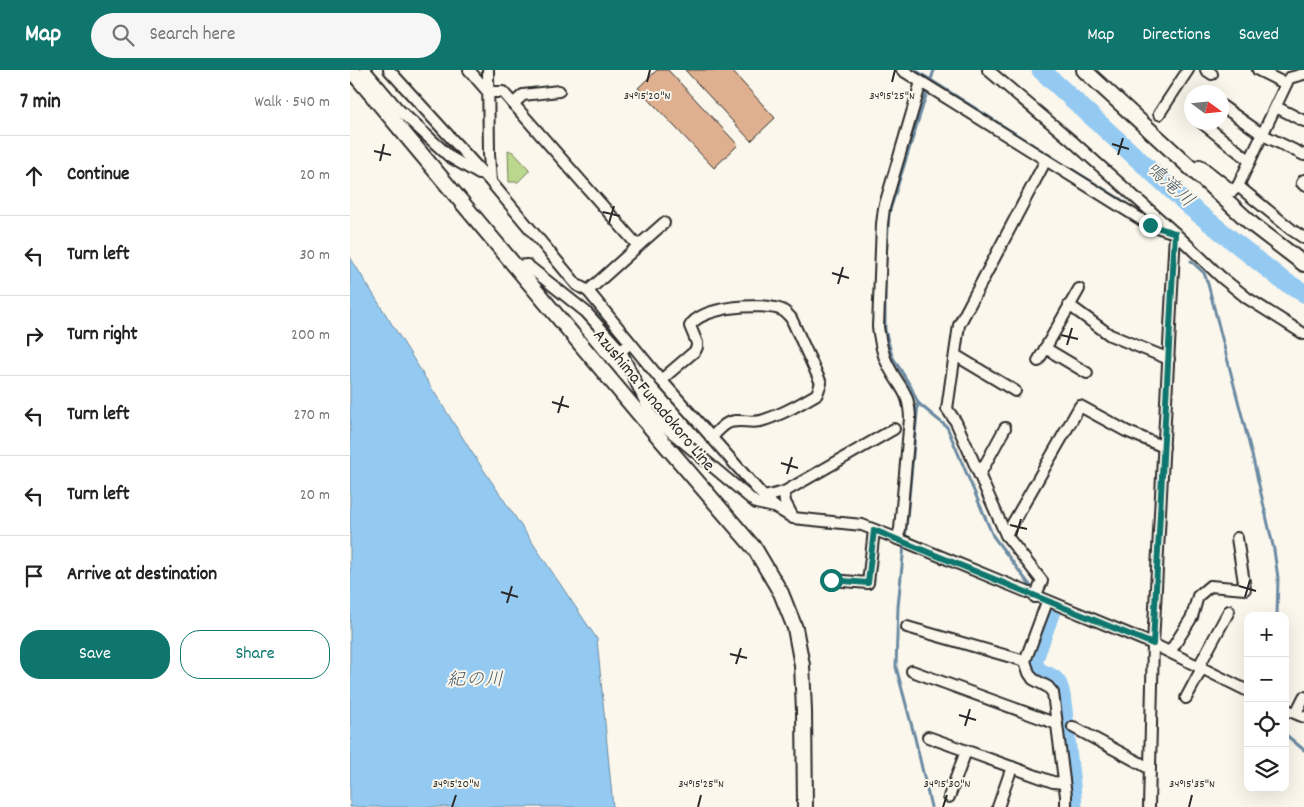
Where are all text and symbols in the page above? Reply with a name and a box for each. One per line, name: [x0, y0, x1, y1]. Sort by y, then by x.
search box: [91, 13, 441, 58]
text: Map: [25, 18, 61, 52]
icon: search: [109, 21, 137, 49]
text: Search here: [149, 22, 235, 49]
text: Map: [1087, 23, 1114, 48]
text: Directions: [1142, 23, 1211, 48]
text: Saved: [1239, 23, 1279, 48]
north arrow: [1184, 85, 1229, 130]
text: 7 min: [20, 88, 61, 118]
text: 34°15'20"N: [624, 88, 670, 105]
text: 34°15'25"N: [869, 88, 915, 105]
text: Walk · 540 m: [255, 91, 330, 114]
water label: 鳴滝川: [1139, 157, 1199, 215]
icon: ahead: [20, 162, 48, 190]
text: Continue: [67, 162, 129, 189]
text: 20 m: [300, 164, 330, 187]
route end: [1139, 214, 1162, 237]
icon: left: [20, 242, 48, 270]
text: Turn left: [67, 242, 130, 269]
text: 30 m: [300, 244, 330, 267]
icon: right: [20, 322, 48, 350]
text: Turn right: [67, 322, 138, 349]
text: 200 m: [291, 324, 330, 347]
street label: Azushima Funadokoro Line: [586, 325, 720, 477]
icon: left: [20, 402, 48, 430]
text: Turn left: [67, 402, 130, 429]
text: 270 m: [294, 404, 330, 427]
icon: left: [20, 482, 48, 510]
text: Turn left: [67, 482, 130, 509]
text: 20 m: [300, 484, 330, 507]
icon: arrive: [20, 562, 48, 590]
text: Arrive at destination: [67, 562, 217, 589]
route start: [820, 569, 843, 592]
map controls: [1244, 612, 1289, 792]
button: +: [1244, 612, 1289, 657]
button: Save: [20, 630, 170, 679]
button: Share: [180, 630, 330, 679]
button: −: [1244, 657, 1289, 702]
water label: 紀の川: [446, 668, 504, 695]
button: locate: [1244, 702, 1289, 747]
button: layers: [1244, 747, 1289, 792]
text: 34°15'20"N: [433, 776, 479, 793]
text: 34°15'25"N: [678, 776, 724, 793]
text: 34°15'30"N: [924, 776, 970, 793]
text: 34°15'35"N: [1169, 776, 1215, 793]

